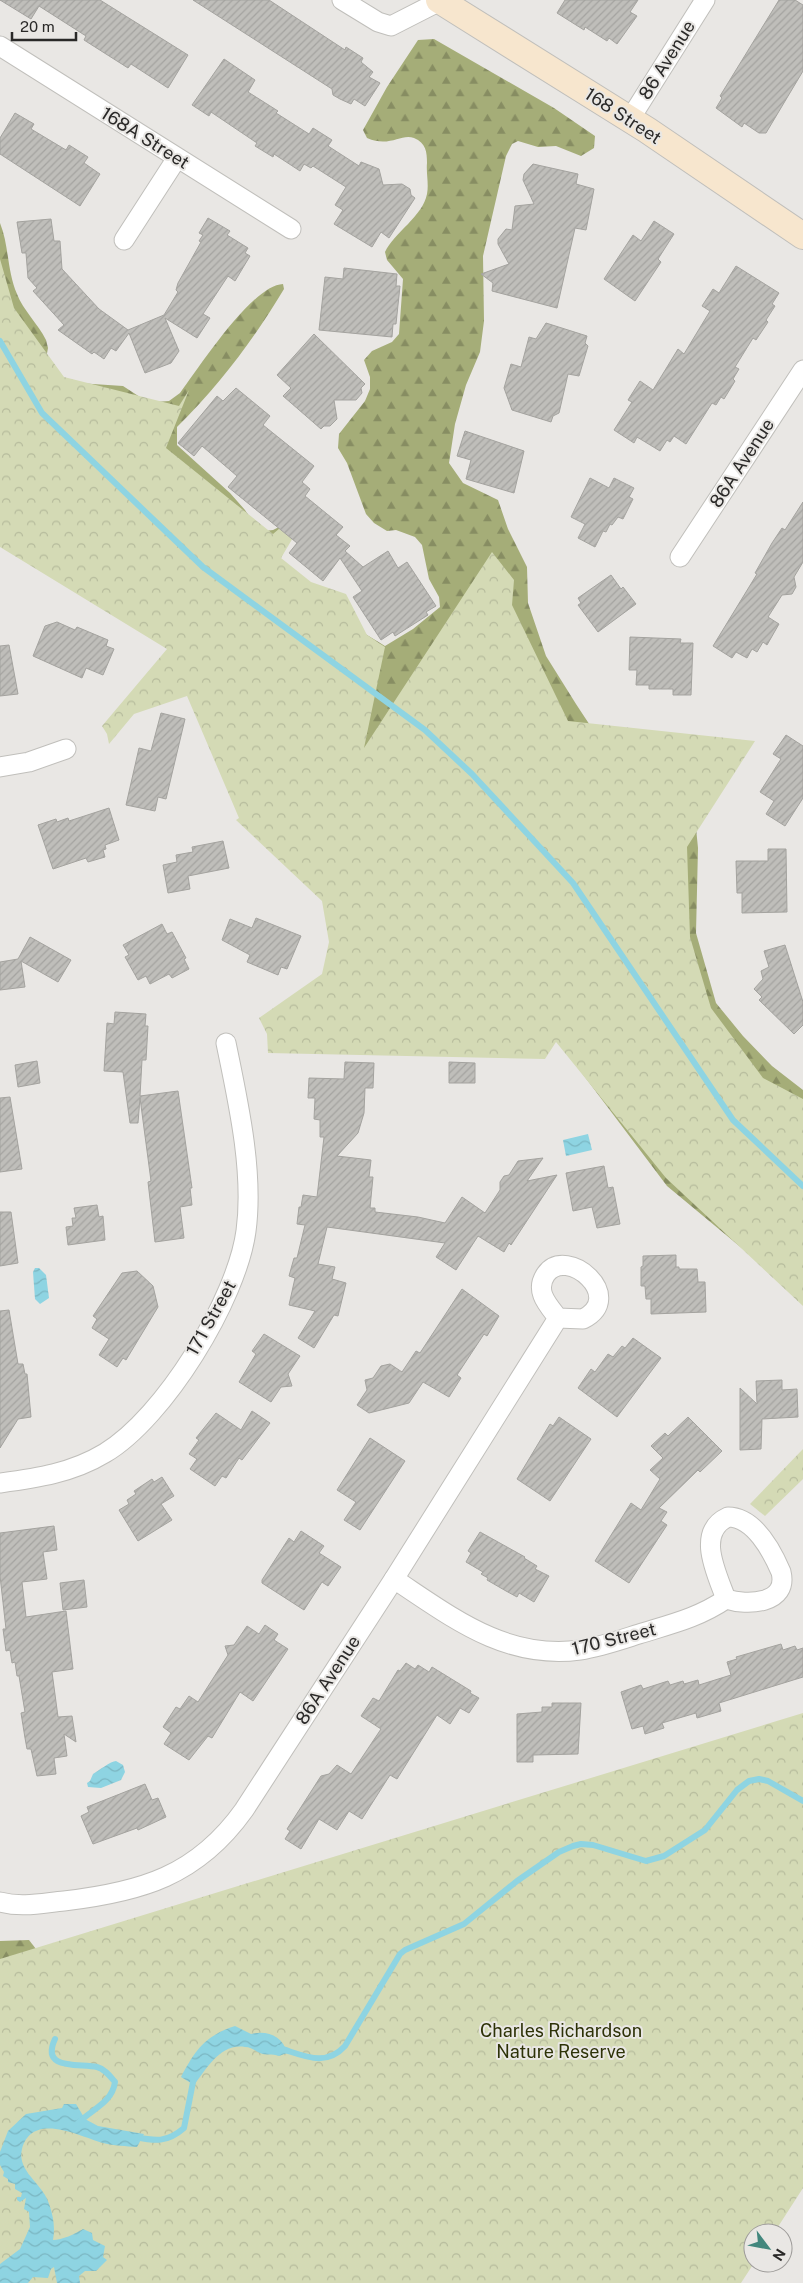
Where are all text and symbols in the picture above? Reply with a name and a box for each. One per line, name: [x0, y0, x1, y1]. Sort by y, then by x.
scale bar: [12, 10, 76, 42]
street label: 86 Avenue: [634, 16, 699, 103]
text: 20 m: [20, 18, 55, 35]
street label: 168 Street: [581, 83, 665, 148]
street label: 168A Street: [97, 102, 193, 173]
street label: 86A Avenue: [705, 414, 778, 511]
street label: 171 Street: [181, 1276, 240, 1359]
street label: 170 Street: [570, 1618, 658, 1659]
street label: 86A Avenue: [291, 1631, 364, 1728]
park label: Charles Richardson Nature Reserve: [480, 2020, 642, 2062]
north arrow: [743, 2223, 793, 2273]
text: N: [769, 2246, 789, 2264]

